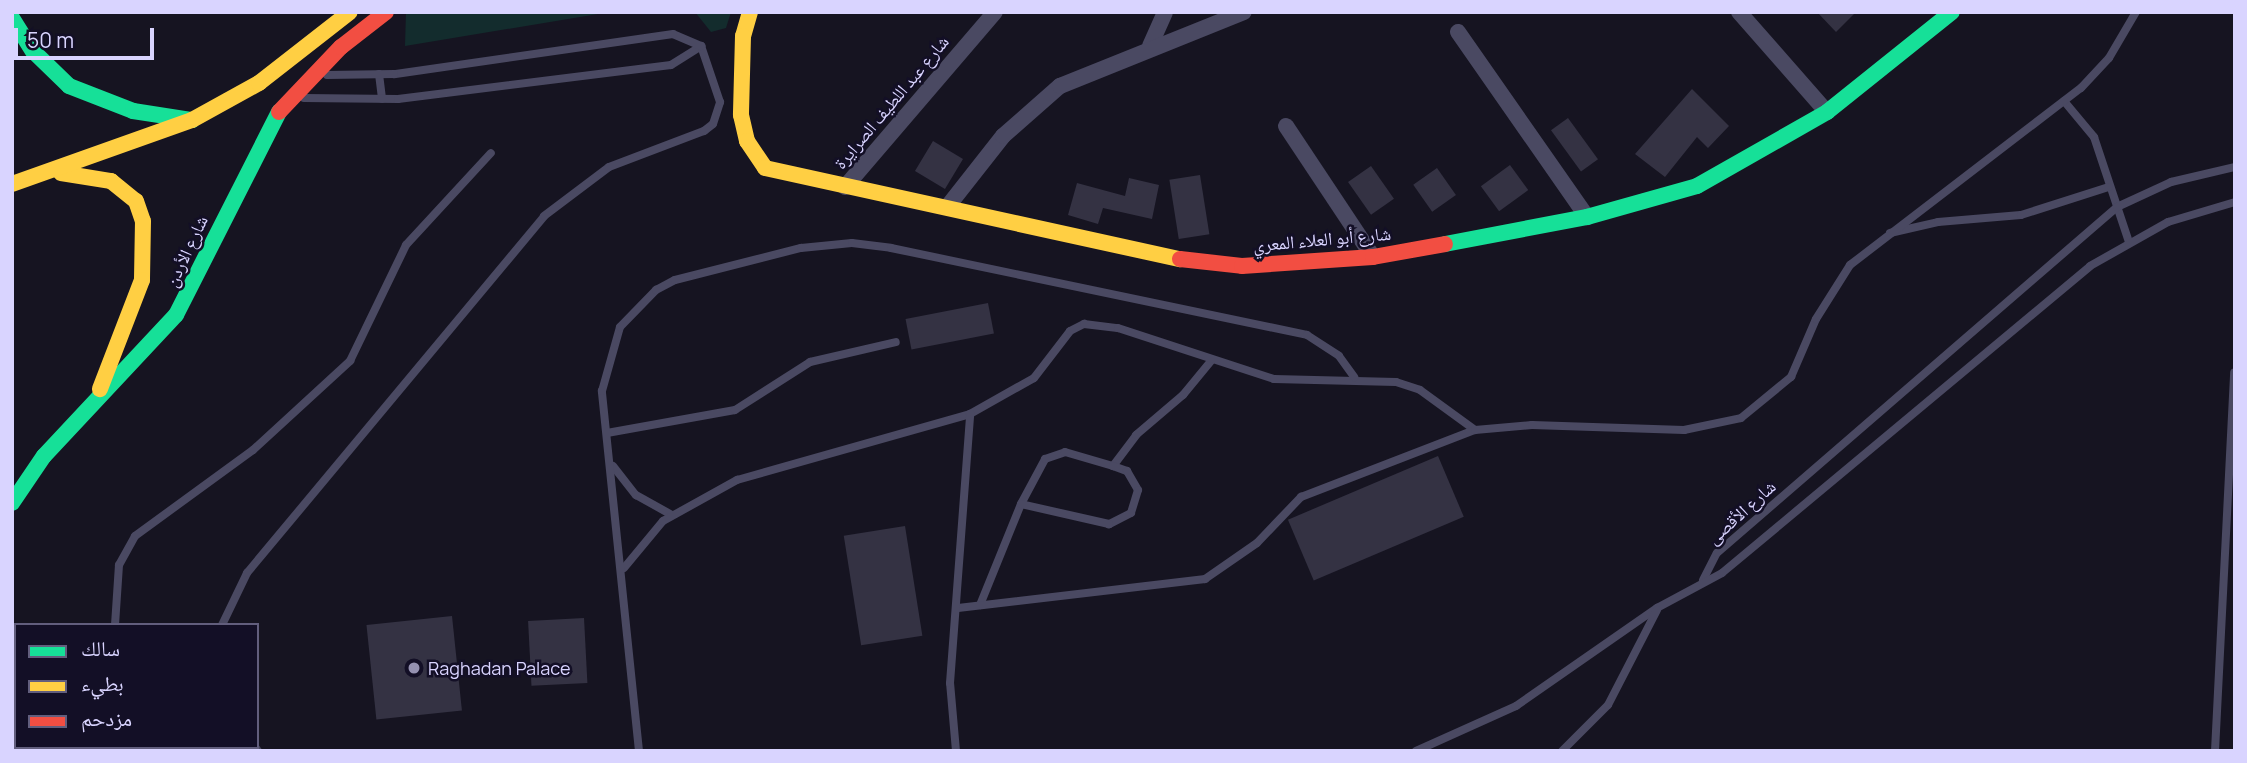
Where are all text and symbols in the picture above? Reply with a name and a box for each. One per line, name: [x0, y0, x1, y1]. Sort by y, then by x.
scale bar: [18, 14, 158, 58]
text: 50 m: [27, 26, 74, 54]
street label: شارع عبد اللطيف الصرايرة: [829, 31, 953, 173]
street label: شارع الأردن: [160, 212, 212, 290]
street label: شارع أبو العلاء المعري: [1252, 222, 1392, 256]
street label: شارع الأقصى: [1702, 475, 1780, 549]
legend: [14, 623, 259, 749]
text: سالك: [81, 634, 120, 662]
place label: Raghadan Palace: [428, 657, 571, 679]
marker: Raghadan Palace: [406, 660, 422, 676]
text: بطيء: [81, 669, 124, 697]
text: مزدحم: [81, 704, 132, 732]

